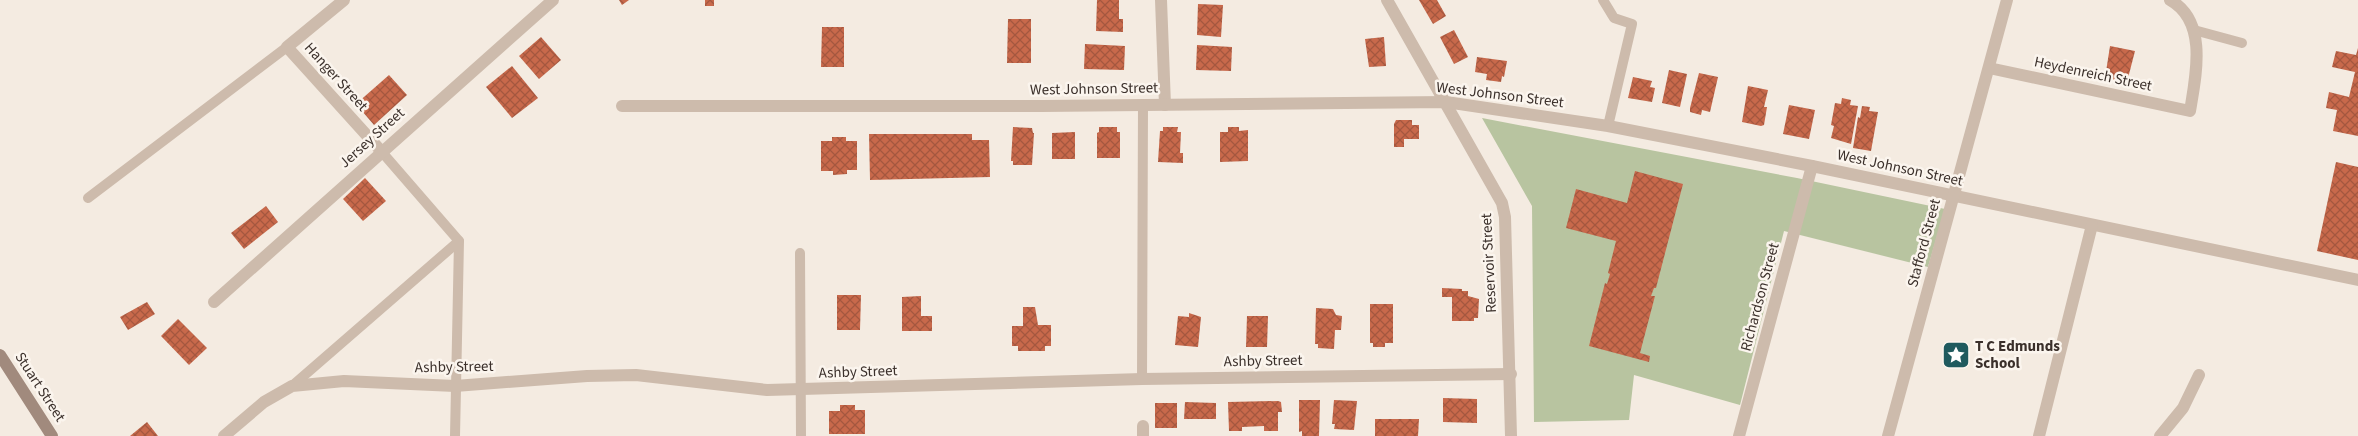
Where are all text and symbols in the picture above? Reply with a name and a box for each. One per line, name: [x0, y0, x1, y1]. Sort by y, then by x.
street label: Hanger Street: [299, 38, 373, 116]
street label: Heydenreich Street: [2032, 51, 2154, 97]
street label: West Johnson Street: [1030, 77, 1158, 101]
street label: West Johnson Street: [1435, 77, 1565, 113]
street label: Jersey Street: [335, 103, 409, 173]
street label: West Johnson Street: [1835, 144, 1965, 192]
street label: Stafford Street: [1902, 197, 1946, 289]
street label: Reservoir Street: [1476, 213, 1502, 313]
street label: Richardson Street: [1735, 240, 1785, 354]
place label: T C Edmunds School: [1975, 336, 2060, 374]
place icon: T C Edmunds School: [1941, 340, 1971, 370]
street label: Stuart Street: [10, 348, 70, 426]
street label: Ashby Street: [1223, 350, 1303, 372]
street label: Ashby Street: [414, 356, 494, 378]
street label: Ashby Street: [818, 360, 898, 384]

